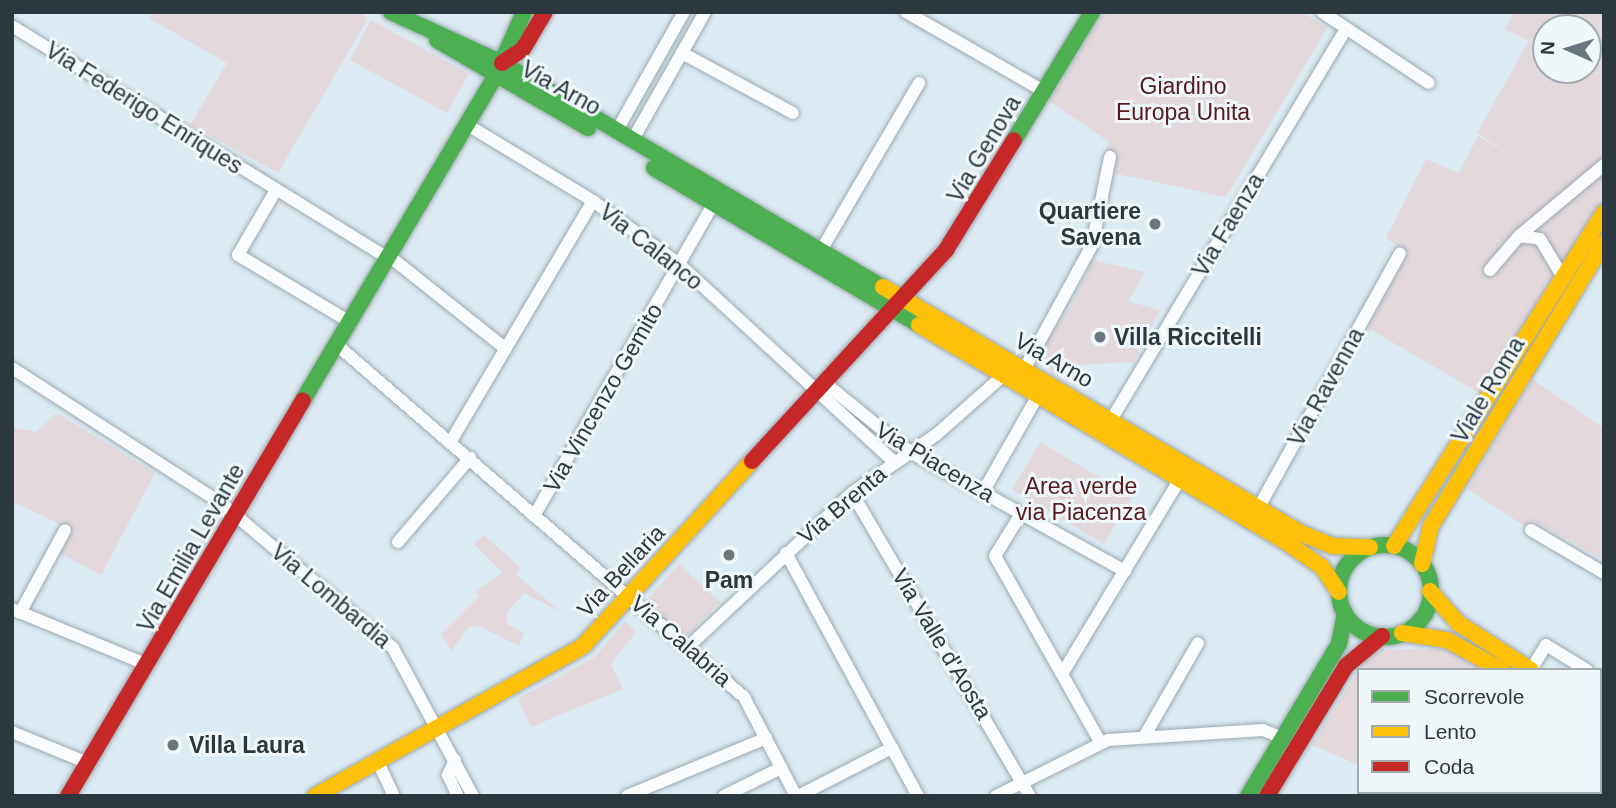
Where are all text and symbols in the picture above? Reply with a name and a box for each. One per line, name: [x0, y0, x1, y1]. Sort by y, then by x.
north arrow: [1532, 14, 1602, 84]
street label: Via Federigo Enriques: [40, 36, 248, 180]
text: N: [1537, 41, 1558, 55]
street label: Via Arno: [516, 55, 606, 121]
park label: Giardino Europa Unita: [1116, 72, 1250, 126]
street label: Via Genova: [941, 91, 1027, 207]
street label: Via Faenza: [1186, 168, 1270, 282]
place label: Quartiere Savena: [1039, 197, 1141, 251]
street label: Via Calanco: [594, 198, 708, 296]
marker: Quartiere Savena: [1147, 216, 1163, 232]
street label: Via Vincenzo Gemito: [538, 298, 668, 498]
place label: Villa Riccitelli: [1114, 323, 1262, 351]
street label: Via Ravenna: [1282, 323, 1370, 451]
street label: Via Arno: [1009, 326, 1099, 394]
marker: Villa Riccitelli: [1092, 329, 1108, 345]
street label: Viale Roma: [1446, 332, 1530, 448]
street label: Via Piacenza: [871, 416, 999, 508]
street label: Via Emilia Levante: [132, 459, 250, 637]
street label: Via Brenta: [792, 460, 892, 550]
park label: Area verde via Piacenza: [1016, 472, 1146, 526]
street label: Via Bellaria: [571, 519, 671, 623]
street label: Via Lombardia: [265, 538, 397, 654]
marker: Pam: [721, 547, 737, 563]
street label: Via Valle d'Aosta: [886, 564, 998, 724]
place label: Pam: [705, 566, 753, 594]
street label: Via Calabria: [625, 590, 737, 692]
legend: [1357, 668, 1602, 794]
text: Scorrevole: [1424, 685, 1524, 708]
text: Lento: [1424, 720, 1477, 743]
place label: Villa Laura: [189, 731, 305, 759]
marker: Villa Laura: [163, 735, 183, 755]
text: Coda: [1424, 755, 1474, 778]

